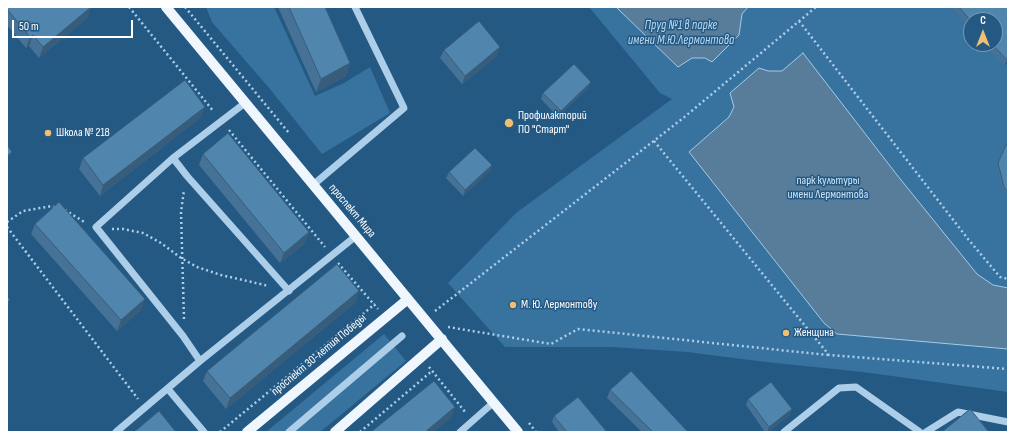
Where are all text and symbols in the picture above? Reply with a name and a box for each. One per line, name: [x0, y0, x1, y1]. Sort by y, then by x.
scale bar: [14, 12, 135, 38]
north arrow: [963, 12, 1003, 52]
text: С: [980, 14, 986, 27]
water label: Пруд №1 в парке имени М.Ю.Лермонтова: [628, 18, 734, 49]
text: 50 m: [19, 19, 39, 34]
place label: Профилакторий ПО "Старт": [518, 109, 587, 137]
marker: Профилакторий ПО "Старт": [503, 117, 515, 129]
place label: Школа № 218: [56, 126, 110, 140]
marker: Школа № 218: [43, 128, 53, 138]
park label: парк культуры имени Лермонтова: [788, 174, 868, 202]
street label: проспект Мира: [325, 181, 379, 241]
place label: М. Ю. Лермонтову: [521, 298, 597, 312]
marker: М. Ю. Лермонтову: [508, 300, 518, 310]
street label: проспект 30-летия Победы: [268, 311, 370, 399]
place label: Женщина: [794, 326, 834, 340]
marker: Женщина: [781, 328, 791, 338]

